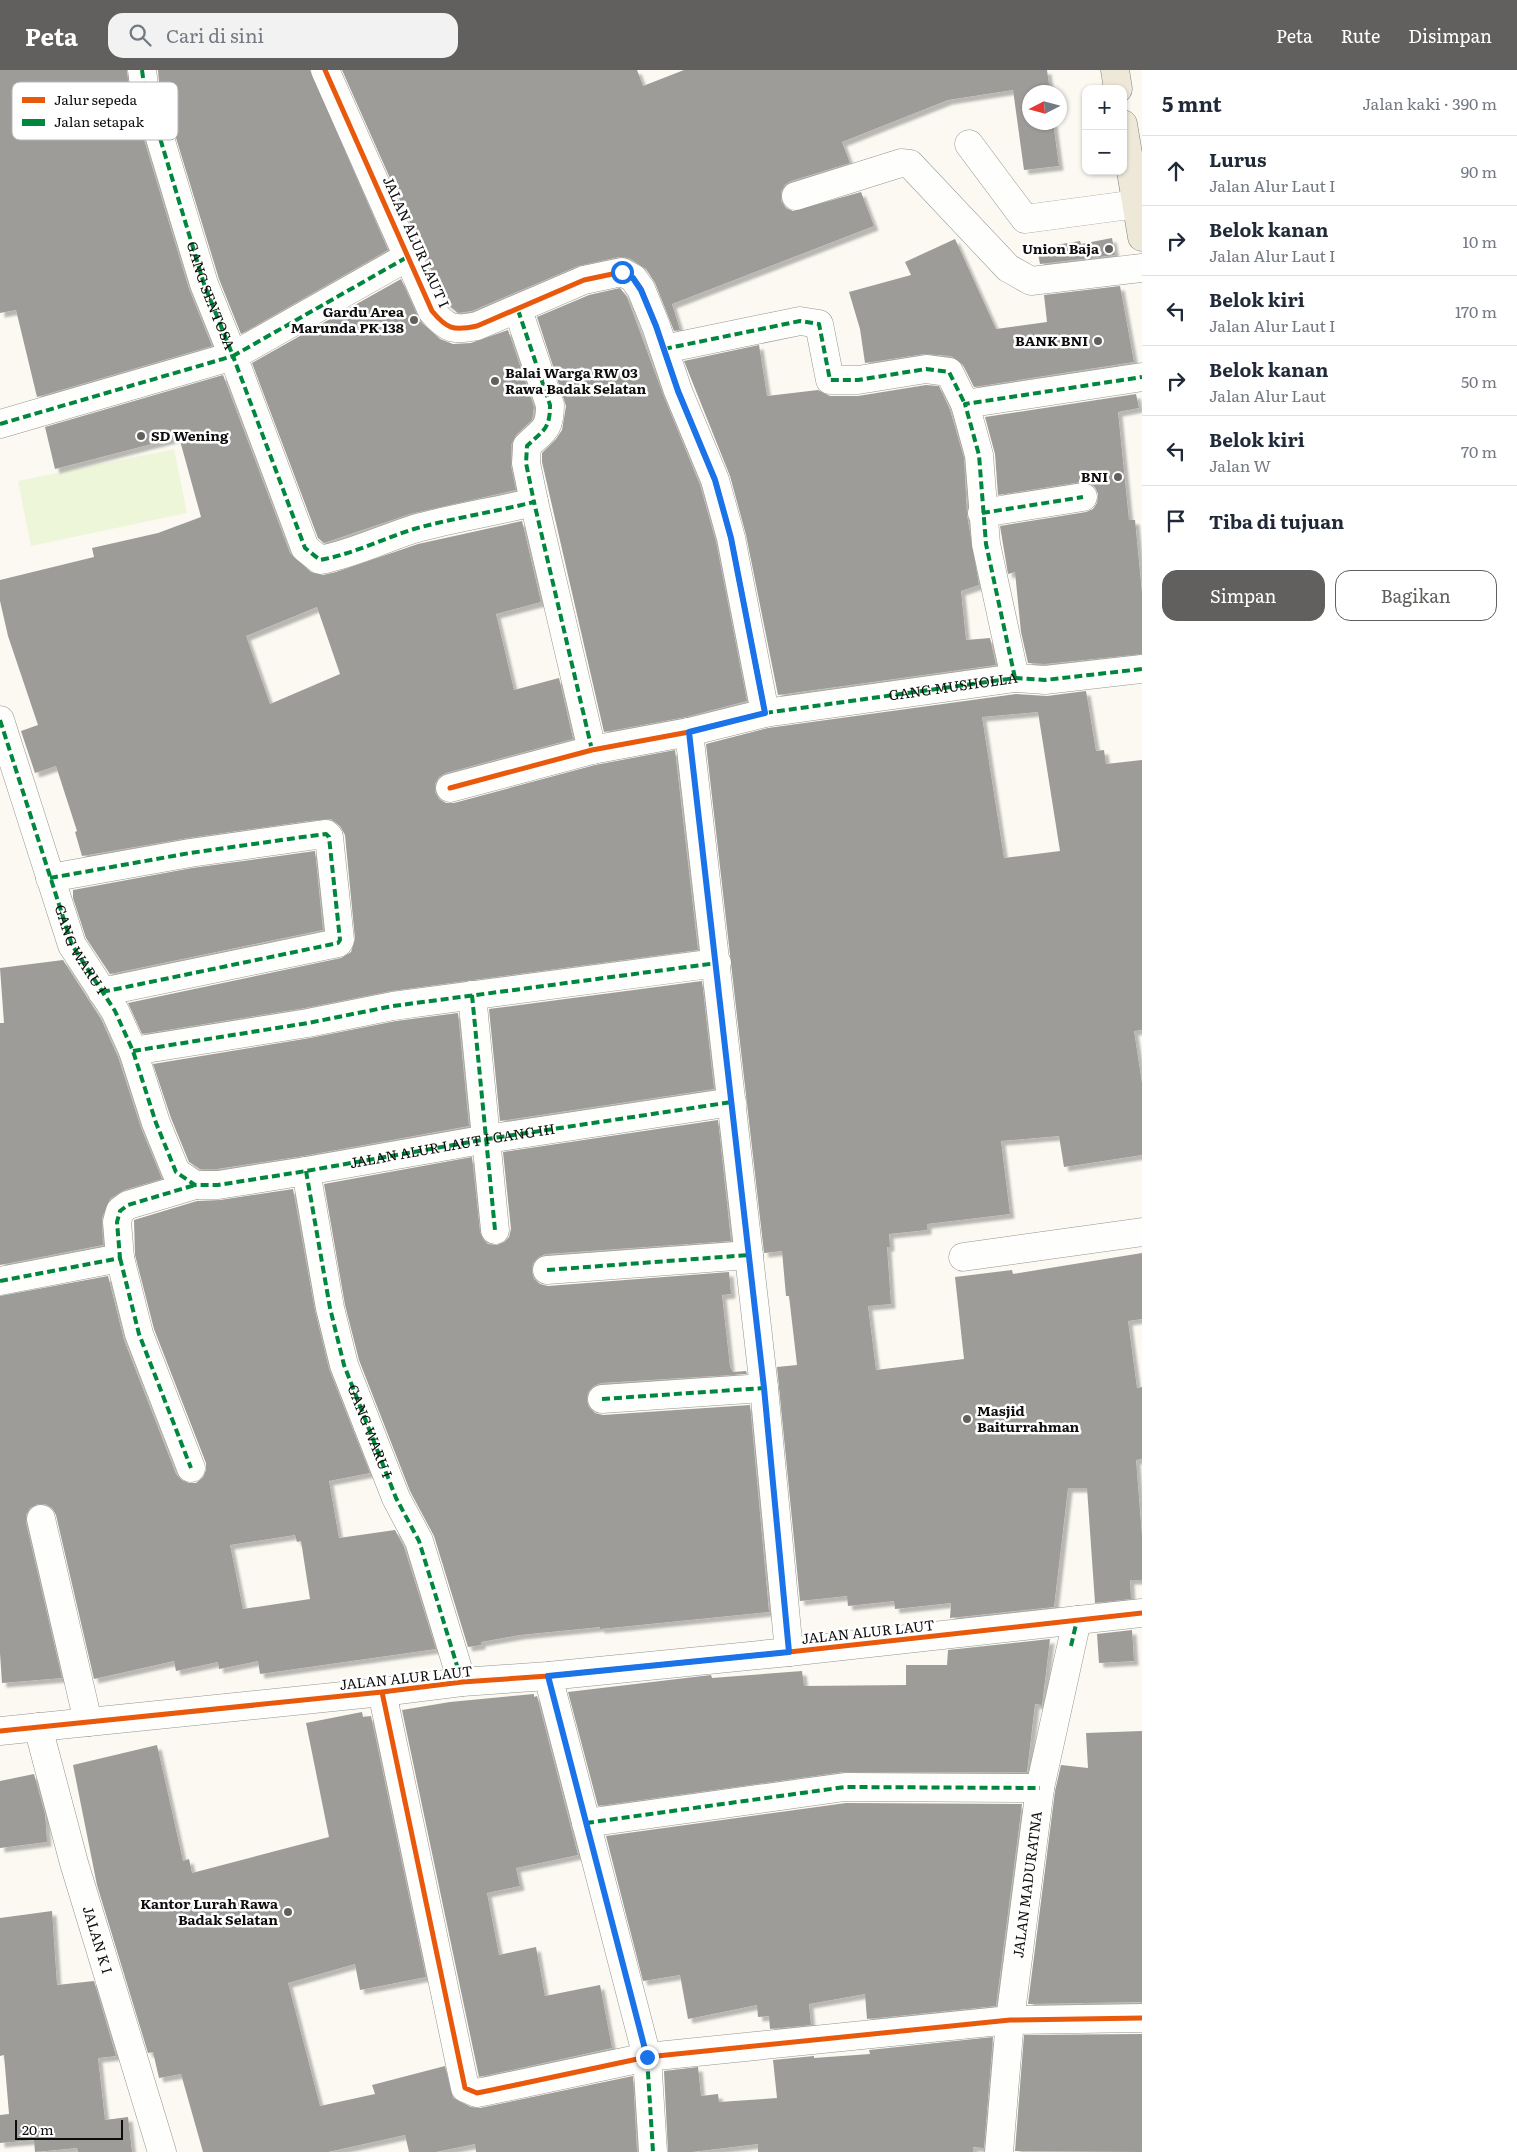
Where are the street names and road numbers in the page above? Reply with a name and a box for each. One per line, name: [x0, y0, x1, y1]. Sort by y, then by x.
street label: JALAN ALUR LAUT I: [379, 173, 455, 311]
street label: GANG SENTOSA: [183, 239, 241, 353]
street label: GANG MUSHOLLA: [887, 667, 1019, 705]
street label: GANG WARU I: [51, 902, 112, 998]
street label: JALAN ALUR LAUT I GANG III: [348, 1118, 556, 1172]
street label: GANG WARU I: [344, 1381, 398, 1481]
street label: JALAN ALUR LAUT: [800, 1614, 935, 1648]
street label: JALAN ALUR LAUT: [338, 1660, 473, 1694]
street label: JALAN MADURATNA: [1007, 1809, 1046, 1959]
street label: JALAN K I: [79, 1903, 118, 1976]

